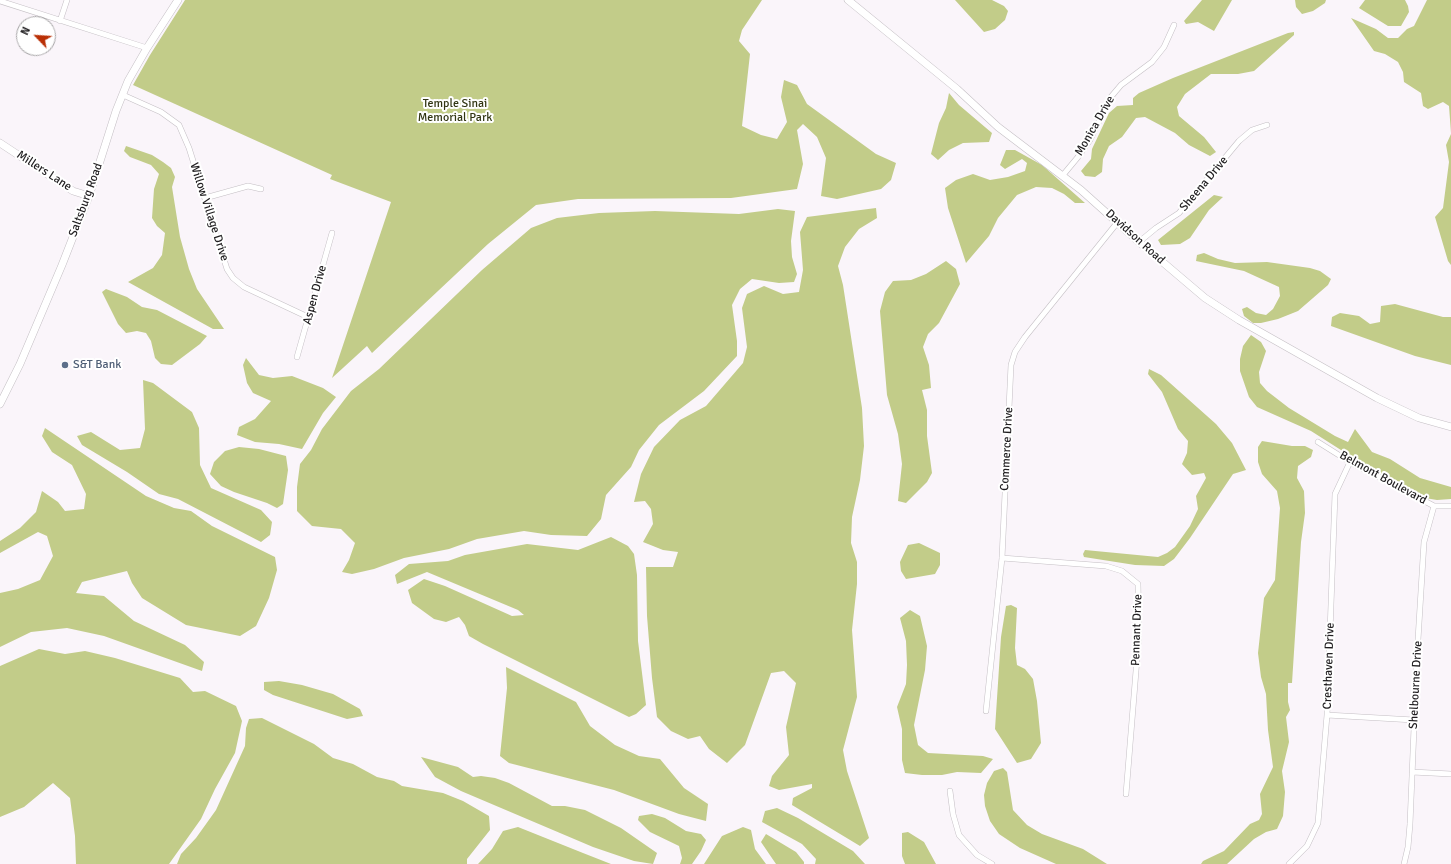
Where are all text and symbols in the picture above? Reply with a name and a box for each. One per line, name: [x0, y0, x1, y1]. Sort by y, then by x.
north arrow: [16, 16, 56, 56]
text: N: [18, 25, 33, 37]
street label: Monica Drive: [1072, 93, 1118, 159]
park label: Temple Sinai Memorial Park: [418, 97, 492, 125]
street label: Millers Lane: [14, 148, 74, 194]
street label: Sheena Drive: [1177, 154, 1231, 214]
street label: Saltsburg Road: [66, 161, 106, 239]
street label: Willow Village Drive: [186, 161, 232, 263]
street label: Davidson Road: [1102, 207, 1168, 267]
street label: Aspen Drive: [300, 264, 330, 326]
place label: S&T Bank: [73, 358, 121, 372]
marker: S&T Bank: [60, 360, 70, 370]
street label: Commerce Drive: [998, 407, 1016, 491]
street label: Belmont Boulevard: [1337, 448, 1429, 508]
street label: Pennant Drive: [1129, 594, 1145, 666]
street label: Cresthaven Drive: [1320, 622, 1338, 710]
street label: Shelbourne Drive: [1406, 641, 1426, 729]

